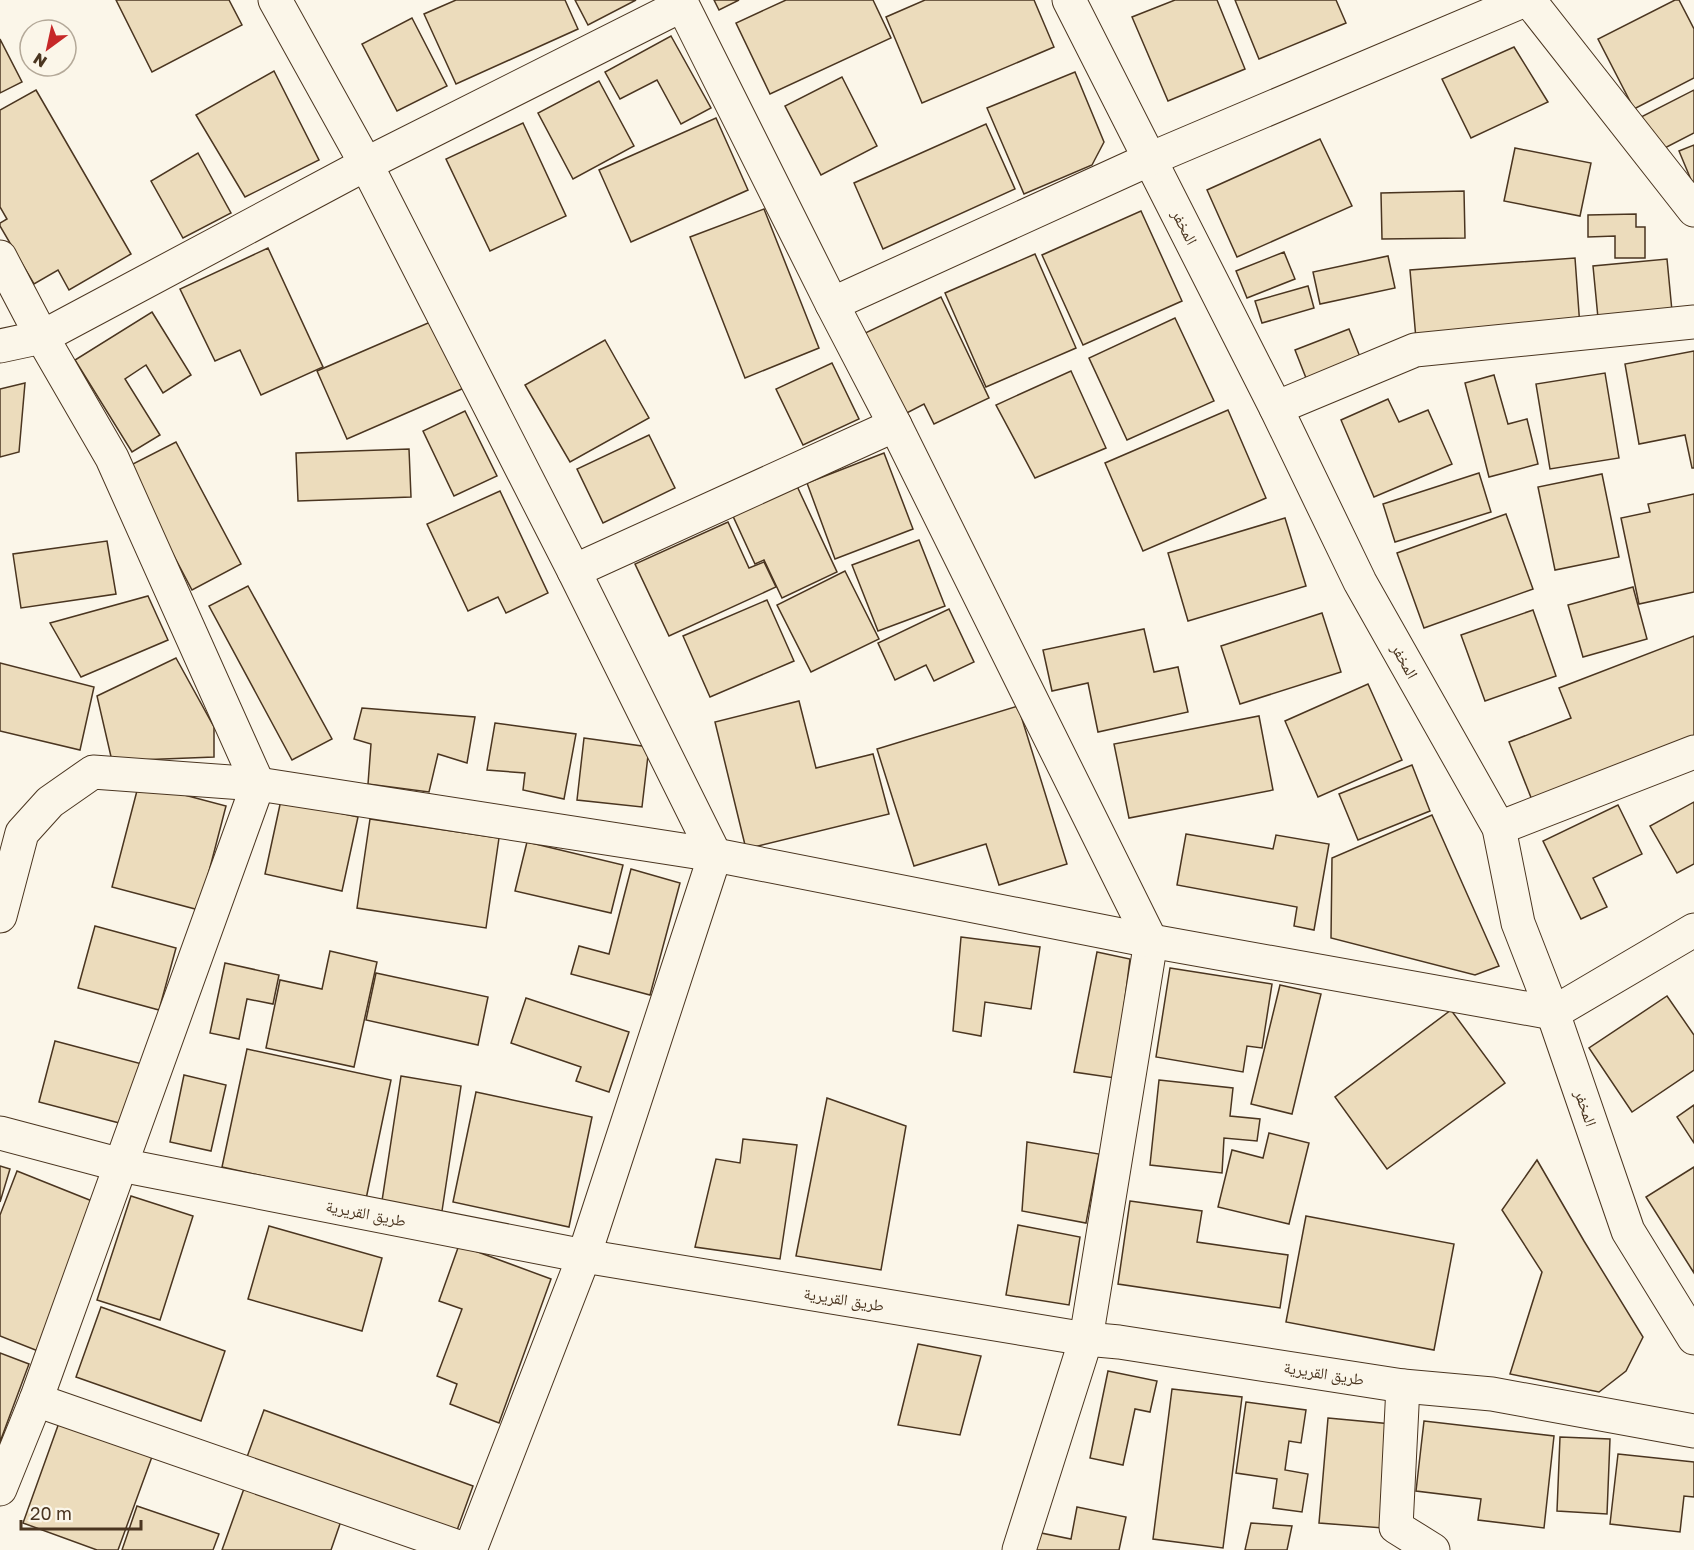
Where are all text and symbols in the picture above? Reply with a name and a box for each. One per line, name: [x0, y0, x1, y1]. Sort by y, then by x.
north arrow: [18, 18, 78, 78]
text: N: [29, 49, 50, 72]
street label: المخفر: [1167, 205, 1202, 248]
street label: المخفر: [1387, 639, 1423, 682]
street label: المخفر: [1570, 1086, 1601, 1129]
street label: طريق القريرية: [324, 1195, 408, 1232]
street label: طريق القريرية: [802, 1283, 886, 1316]
street label: طريق القريرية: [1282, 1357, 1366, 1390]
scale bar: [21, 1493, 141, 1531]
text: 20 m: [30, 1502, 72, 1524]

